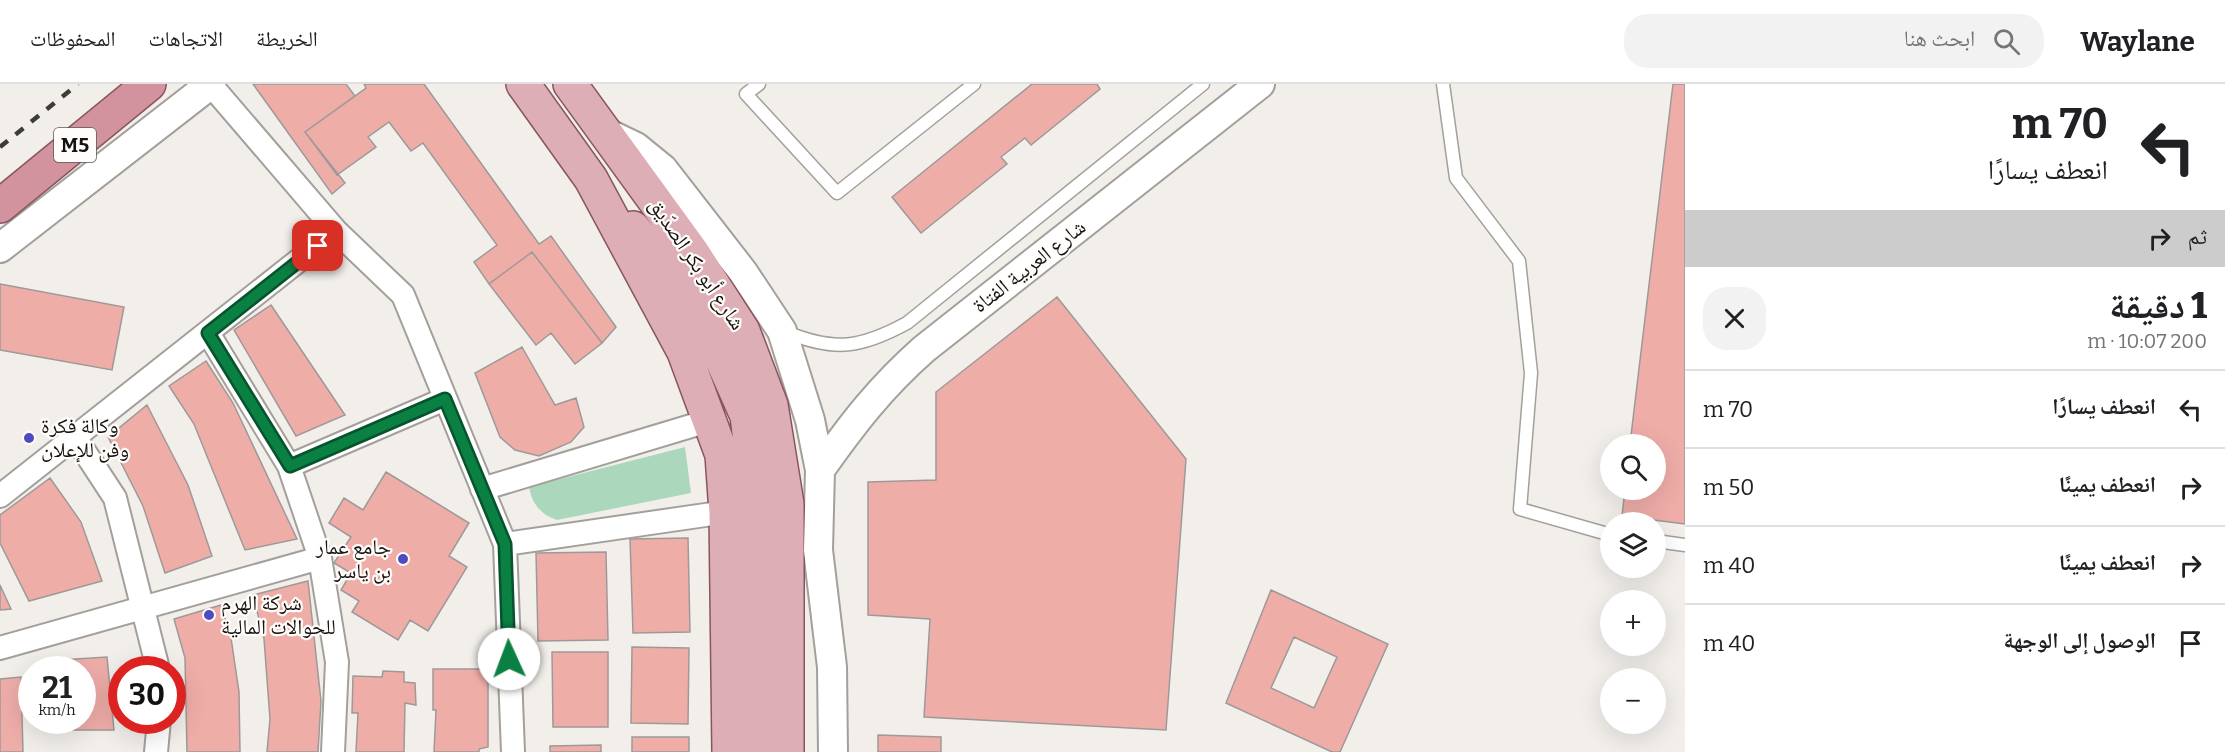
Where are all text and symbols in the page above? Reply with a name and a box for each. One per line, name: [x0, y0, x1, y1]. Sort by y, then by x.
search box: [1624, 14, 2044, 68]
text: ابحث هنا: [1904, 25, 1975, 52]
icon: search: [1990, 25, 2023, 58]
text: Waylane: [2080, 25, 2195, 58]
text: المحفوظات: [30, 26, 115, 52]
text: الاتجاهات: [148, 26, 223, 52]
text: الخريطة: [256, 26, 318, 52]
text: 70 m: [2012, 99, 2108, 149]
icon: left: [2129, 108, 2207, 186]
road number: M5: [54, 128, 96, 162]
text: انعطف يسارًا: [1988, 154, 2108, 186]
street label: شارع أبو بكر الصدّيق: [643, 193, 751, 335]
street label: شارع العربية الفتاة: [967, 214, 1091, 318]
pin: [292, 220, 343, 271]
icon: right: [2143, 222, 2176, 255]
text: ثم: [2188, 223, 2207, 250]
icon: arrive: [301, 229, 334, 262]
text: 1 دقيقة: [2109, 284, 2207, 328]
button: close: [1703, 287, 1766, 350]
text: 200 m · 10:07: [2087, 329, 2207, 353]
text: انعطف يسارًا: [2052, 393, 2156, 420]
icon: left: [2174, 393, 2207, 426]
text: 70 m: [1703, 396, 1753, 423]
place label: وكالة فكرة وفن للإعلان: [41, 413, 129, 463]
marker: وكالة فكرة وفن للإعلان: [22, 431, 36, 445]
map controls: [1600, 434, 1666, 734]
button: search: [1600, 434, 1666, 500]
text: انعطف يمينًا: [2059, 471, 2156, 498]
icon: right: [2174, 471, 2207, 504]
text: 50 m: [1703, 474, 1754, 501]
button: layers: [1600, 512, 1666, 578]
place label: جامع عمار بن ياسر: [315, 534, 391, 584]
text: انعطف يمينًا: [2059, 549, 2156, 576]
icon: right: [2174, 549, 2207, 582]
marker: جامع عمار بن ياسر: [396, 552, 410, 566]
text: 40 m: [1703, 552, 1755, 579]
place label: شركة الهرم للحوالات المالية: [221, 590, 336, 640]
button: +: [1600, 590, 1666, 656]
marker: شركة الهرم للحوالات المالية: [202, 608, 216, 622]
position arrow: [477, 627, 541, 691]
text: الوصول إلى الوجهة: [2003, 627, 2156, 654]
icon: arrive: [2174, 627, 2207, 660]
text: 40 m: [1703, 630, 1755, 657]
speed limit sign: 30: [108, 656, 186, 734]
button: −: [1600, 668, 1666, 734]
text: 21: [42, 670, 72, 706]
text: km/h: [38, 701, 76, 719]

